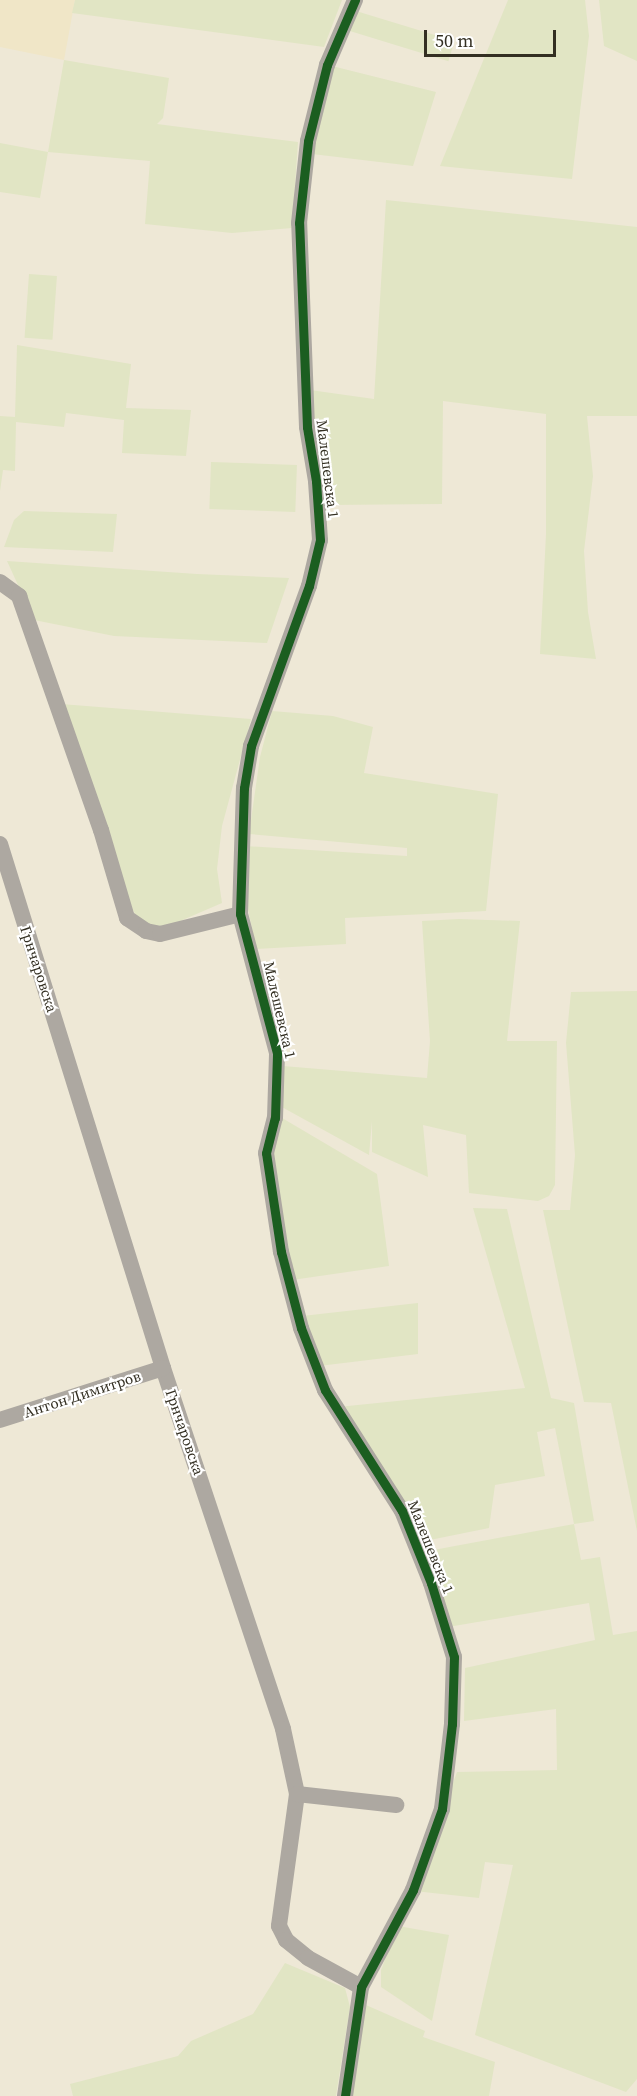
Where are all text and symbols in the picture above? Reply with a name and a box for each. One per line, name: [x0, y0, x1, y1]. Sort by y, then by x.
scale bar: [427, 18, 559, 56]
text: 50 m: [435, 28, 473, 53]
street label: Малешевска 1: [313, 419, 343, 519]
street label: Грнчаровска: [17, 924, 61, 1014]
street label: Малешевска 1: [260, 960, 300, 1060]
street label: Антон Димитров: [21, 1367, 143, 1421]
street label: Грнчаровска: [162, 1387, 208, 1477]
street label: Малешевска 1: [404, 1498, 458, 1596]

